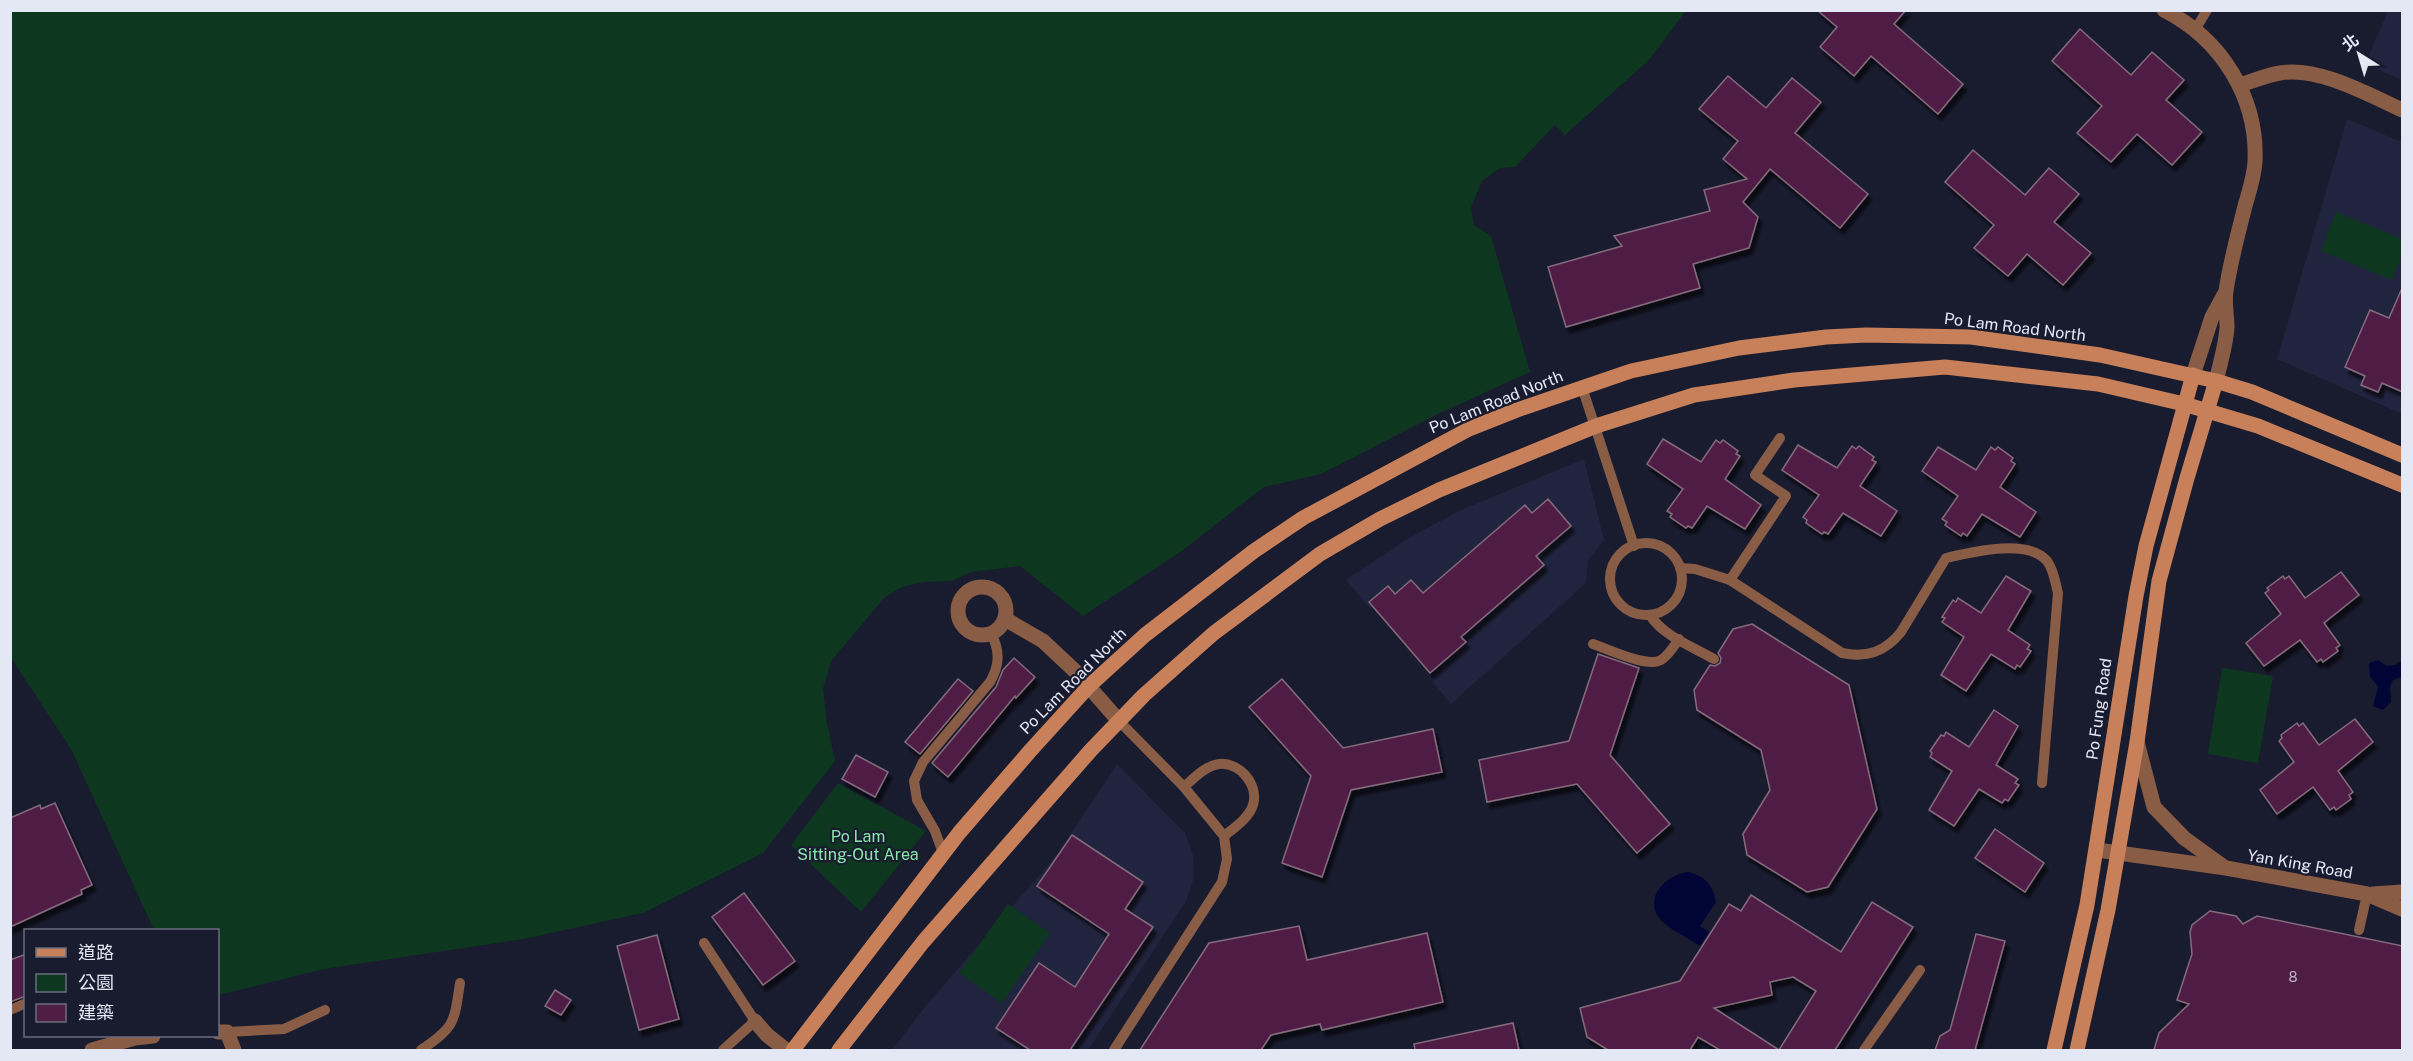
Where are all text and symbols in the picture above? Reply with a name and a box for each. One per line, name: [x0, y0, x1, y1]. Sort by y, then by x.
north arrow: [2329, 24, 2389, 84]
text: 北: [2338, 30, 2362, 55]
street label: Po Lam Road North: [1943, 309, 2087, 345]
street label: Po Lam Road North: [1426, 366, 1566, 438]
street label: Po Lam Road North: [1016, 624, 1130, 738]
street label: Po Fung Road: [2082, 657, 2116, 761]
park label: Po Lam Sitting-Out Area: [797, 827, 919, 864]
street label: Yan King Road: [2246, 845, 2354, 883]
legend: [24, 929, 219, 1037]
text: 道路: [78, 942, 114, 963]
house number: 8: [2288, 969, 2298, 985]
text: 公園: [78, 972, 114, 993]
text: 建築: [78, 1002, 114, 1023]

